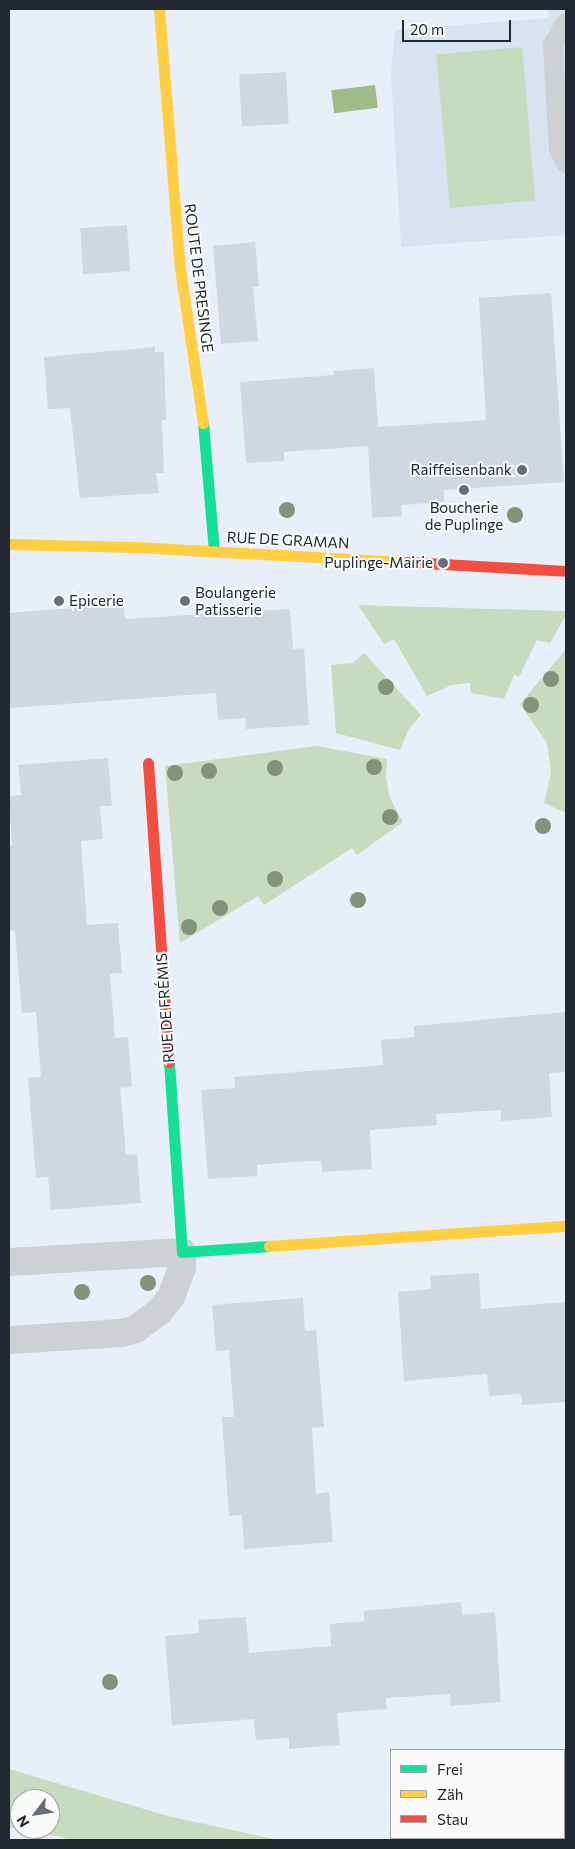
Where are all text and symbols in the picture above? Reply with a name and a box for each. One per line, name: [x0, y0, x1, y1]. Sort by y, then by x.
scale bar: [405, 10, 514, 42]
text: 20 m: [410, 20, 444, 38]
street label: ROUTE DE PRESINGE: [181, 203, 217, 353]
place label: Raiffeisenbank: [411, 461, 512, 479]
marker: Raiffeisenbank: [516, 464, 528, 476]
marker: Boucherie de Puplinge: [458, 484, 470, 496]
place label: Boucherie de Puplinge: [425, 498, 503, 533]
street label: RUE DE GRAMAN: [226, 528, 350, 552]
place label: Puplinge-Mairie: [324, 554, 433, 572]
marker: Puplinge-Mairie: [437, 557, 449, 569]
place label: Boulangerie Patisserie: [195, 583, 276, 618]
place label: Epicerie: [69, 592, 124, 610]
marker: Epicerie: [53, 595, 65, 607]
marker: Boulangerie Patisserie: [179, 595, 191, 607]
street label: RUE DE FRÉMIS: [152, 952, 178, 1064]
legend: [390, 1749, 565, 1839]
text: Frei: [437, 1760, 463, 1778]
text: Zäh: [437, 1785, 463, 1803]
north arrow: [10, 1789, 60, 1839]
text: Stau: [437, 1810, 468, 1828]
text: N: [13, 1813, 33, 1830]

